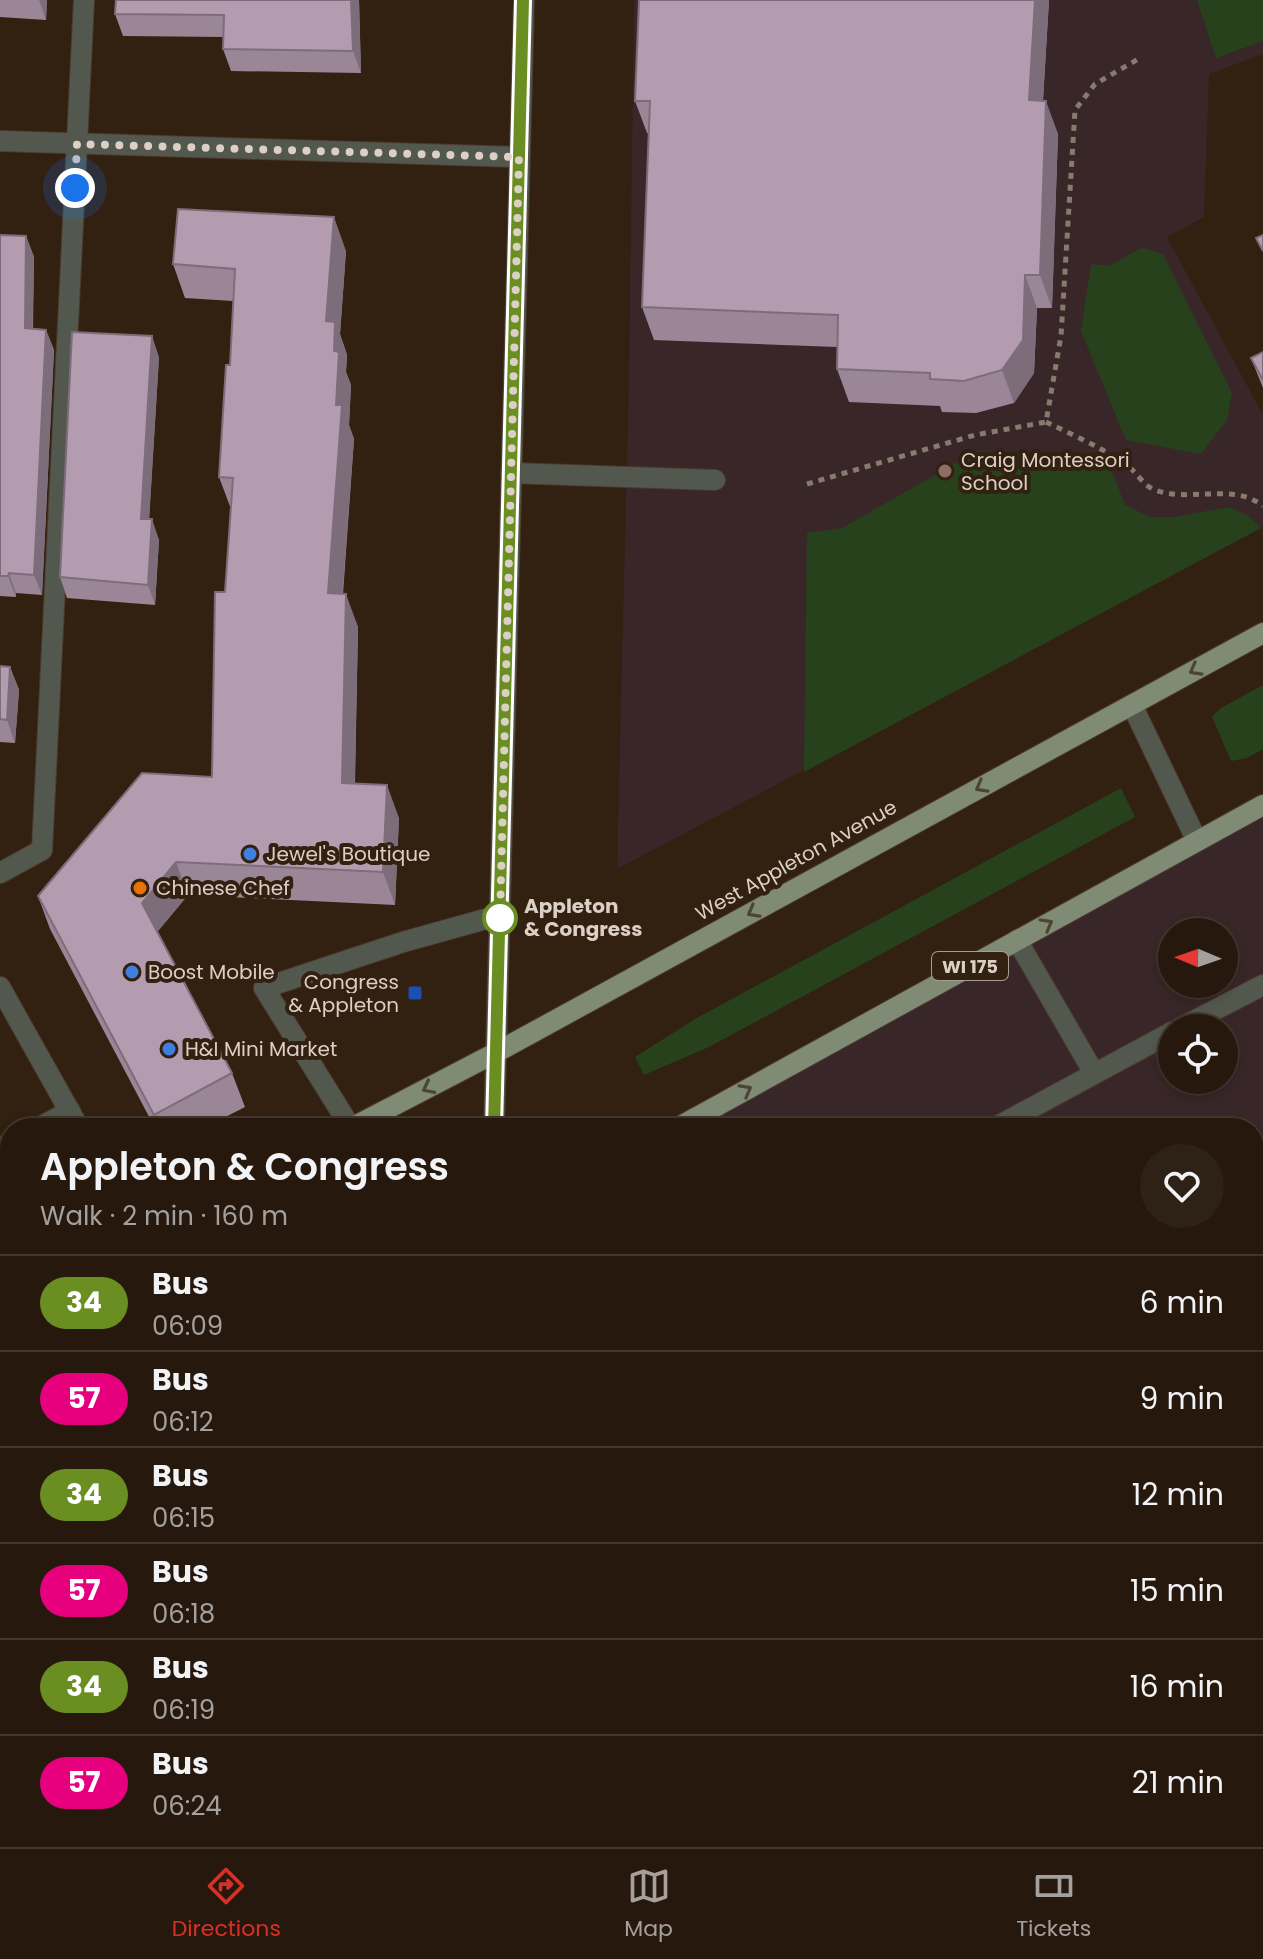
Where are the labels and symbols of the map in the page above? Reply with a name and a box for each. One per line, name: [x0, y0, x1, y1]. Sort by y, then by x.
your location: [55, 168, 95, 208]
place label: Craig Montessori School: [961, 446, 1130, 497]
marker: Craig Montessori School: [936, 462, 954, 480]
one-way arrow: [1188, 661, 1203, 676]
one-way arrow: [975, 777, 989, 792]
street label: West Appleton Avenue: [690, 793, 902, 927]
place label: Jewel's Boutique: [266, 840, 430, 868]
marker: Jewel's Boutique: [241, 845, 259, 863]
place label: Chinese Chef: [156, 874, 290, 902]
marker: Chinese Chef: [131, 879, 149, 897]
place label: Appleton & Congress: [524, 892, 642, 943]
marker: Appleton & Congress: [483, 901, 517, 935]
one-way arrow: [747, 902, 761, 917]
one-way arrow: [1038, 918, 1052, 934]
north arrow: [1158, 918, 1238, 998]
road number: WI 175: [932, 952, 1008, 980]
place label: Boost Mobile: [148, 958, 275, 986]
marker: Boost Mobile: [123, 963, 141, 981]
place label: Congress & Appleton: [288, 968, 399, 1019]
marker: Congress & Appleton: [406, 984, 424, 1002]
place label: H&I Mini Market: [185, 1035, 337, 1063]
marker: H&I Mini Market: [160, 1040, 178, 1058]
one-way arrow: [421, 1078, 436, 1093]
one-way arrow: [737, 1085, 752, 1100]

